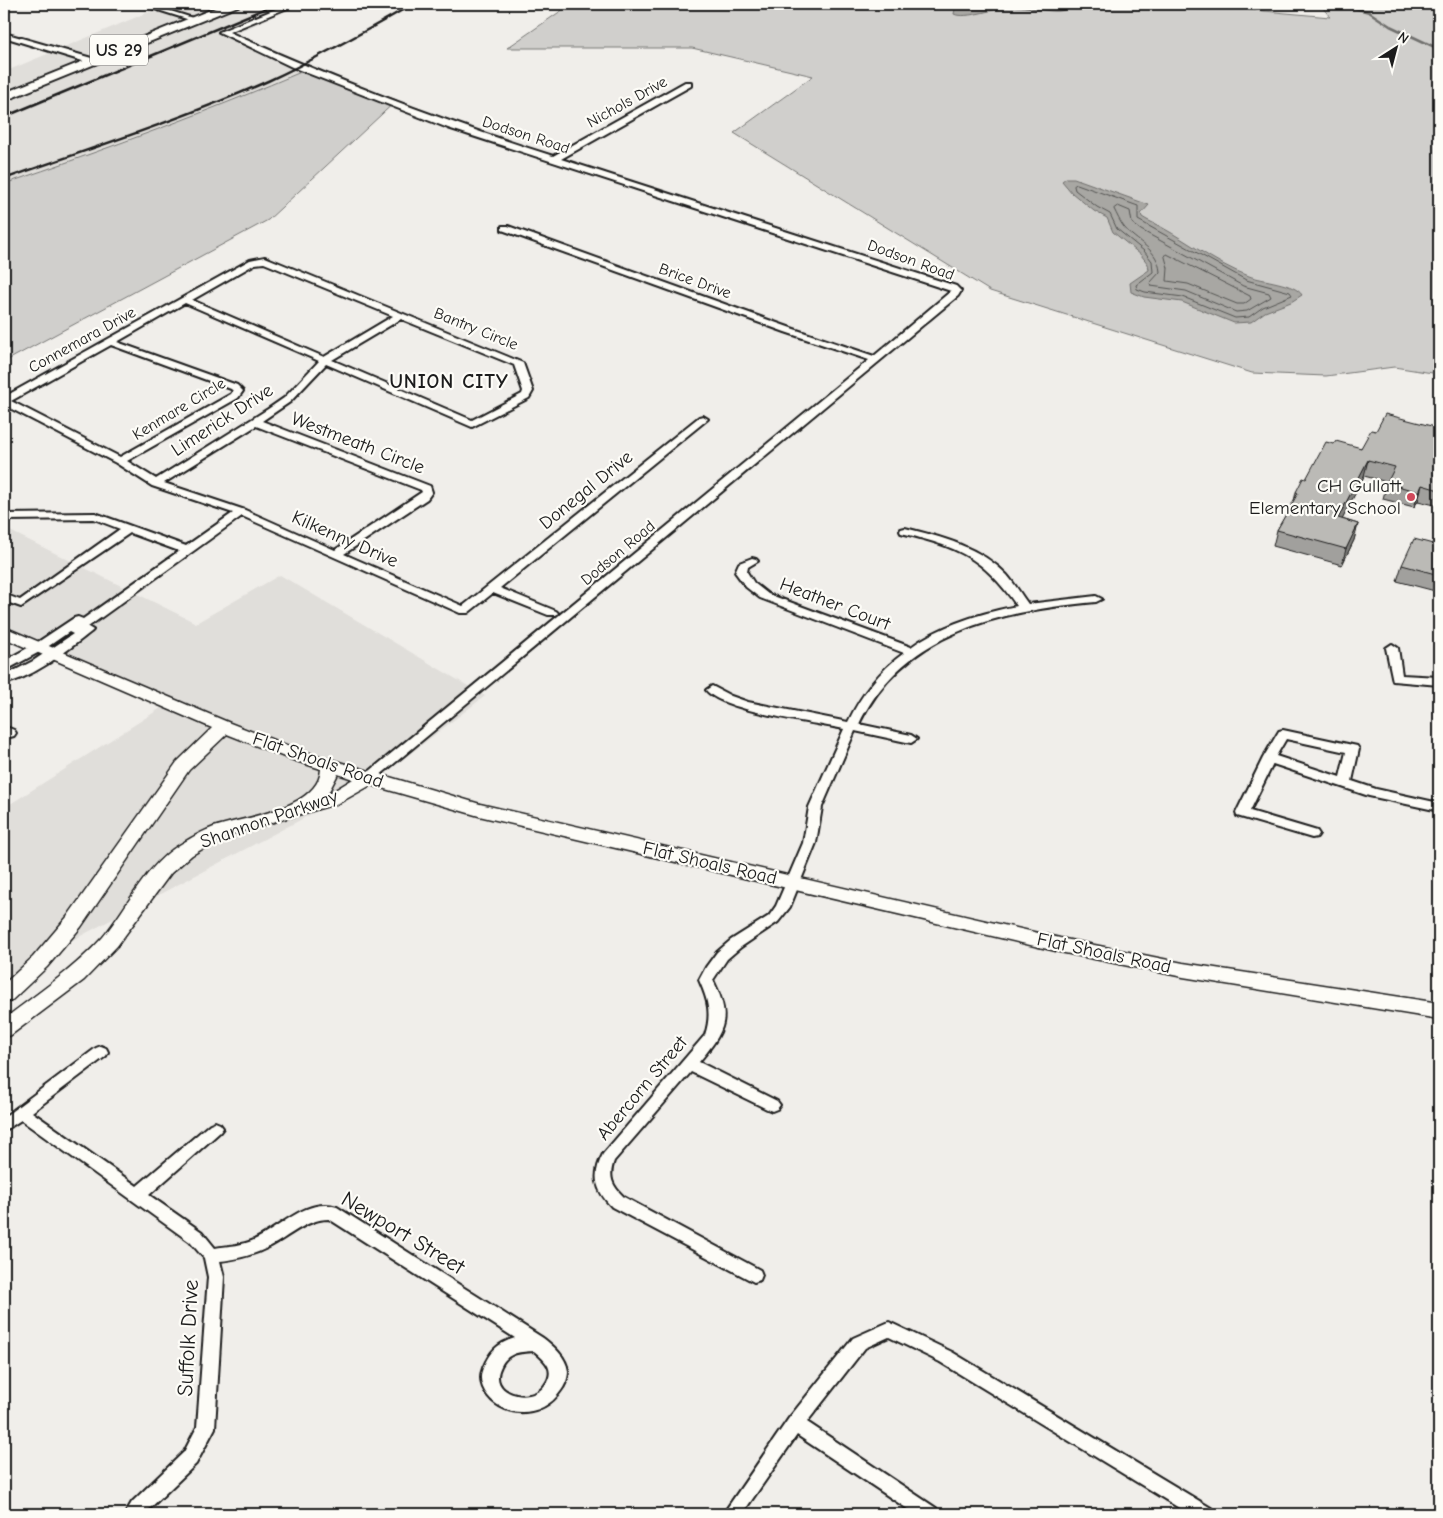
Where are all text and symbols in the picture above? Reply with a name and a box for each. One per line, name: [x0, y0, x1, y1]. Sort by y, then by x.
north arrow: [1370, 22, 1420, 72]
text: N: [1395, 28, 1412, 47]
road number: US 29: [90, 34, 148, 66]
street label: Nichols Drive: [584, 73, 670, 131]
street label: Dodson Road: [480, 112, 572, 158]
street label: Dodson Road: [865, 236, 957, 284]
street label: Brice Drive: [656, 260, 734, 302]
street label: Connemara Drive: [25, 303, 139, 377]
street label: Bantry Circle: [431, 304, 521, 354]
district label: UNION CITY: [389, 370, 509, 393]
street label: Kenmare Circle: [129, 374, 229, 444]
street label: Limerick Drive: [167, 379, 277, 461]
street label: Westmeath Circle: [288, 407, 428, 479]
street label: Donegal Drive: [535, 446, 637, 534]
place label: CH Gullatt Elementary School: [1249, 475, 1402, 519]
marker: CH Gullatt Elementary School: [1405, 491, 1417, 503]
street label: Kilkenny Drive: [288, 506, 402, 572]
street label: Dodson Road: [577, 517, 659, 589]
street label: Heather Court: [777, 573, 894, 635]
street label: Flat Shoals Road: [250, 727, 386, 793]
street label: Shannon Parkway: [197, 785, 341, 853]
street label: Flat Shoals Road: [641, 837, 779, 889]
street label: Flat Shoals Road: [1035, 928, 1173, 978]
street label: Abercorn Street: [592, 1031, 692, 1144]
street label: Newport Street: [337, 1186, 470, 1280]
street label: Suffolk Drive: [172, 1279, 204, 1397]

